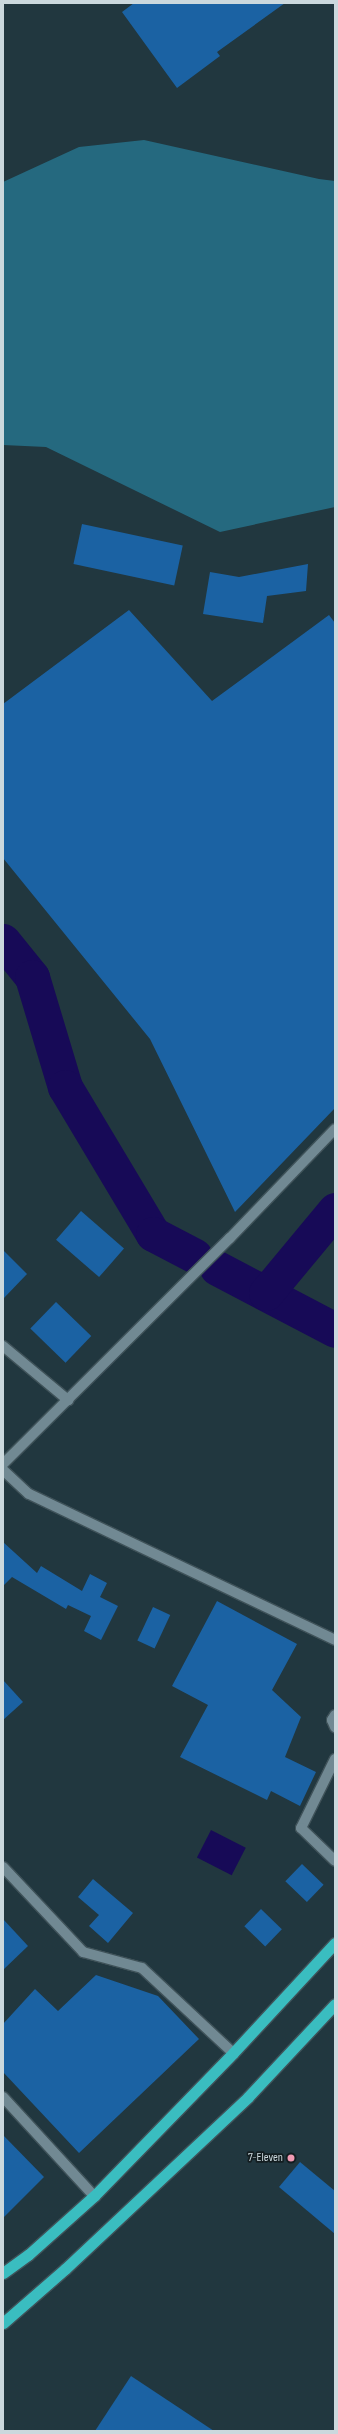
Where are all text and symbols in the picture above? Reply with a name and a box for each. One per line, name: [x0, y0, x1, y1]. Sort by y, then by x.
place label: 7-Eleven: [248, 2151, 283, 2165]
marker: 7-Eleven: [286, 2153, 296, 2163]

